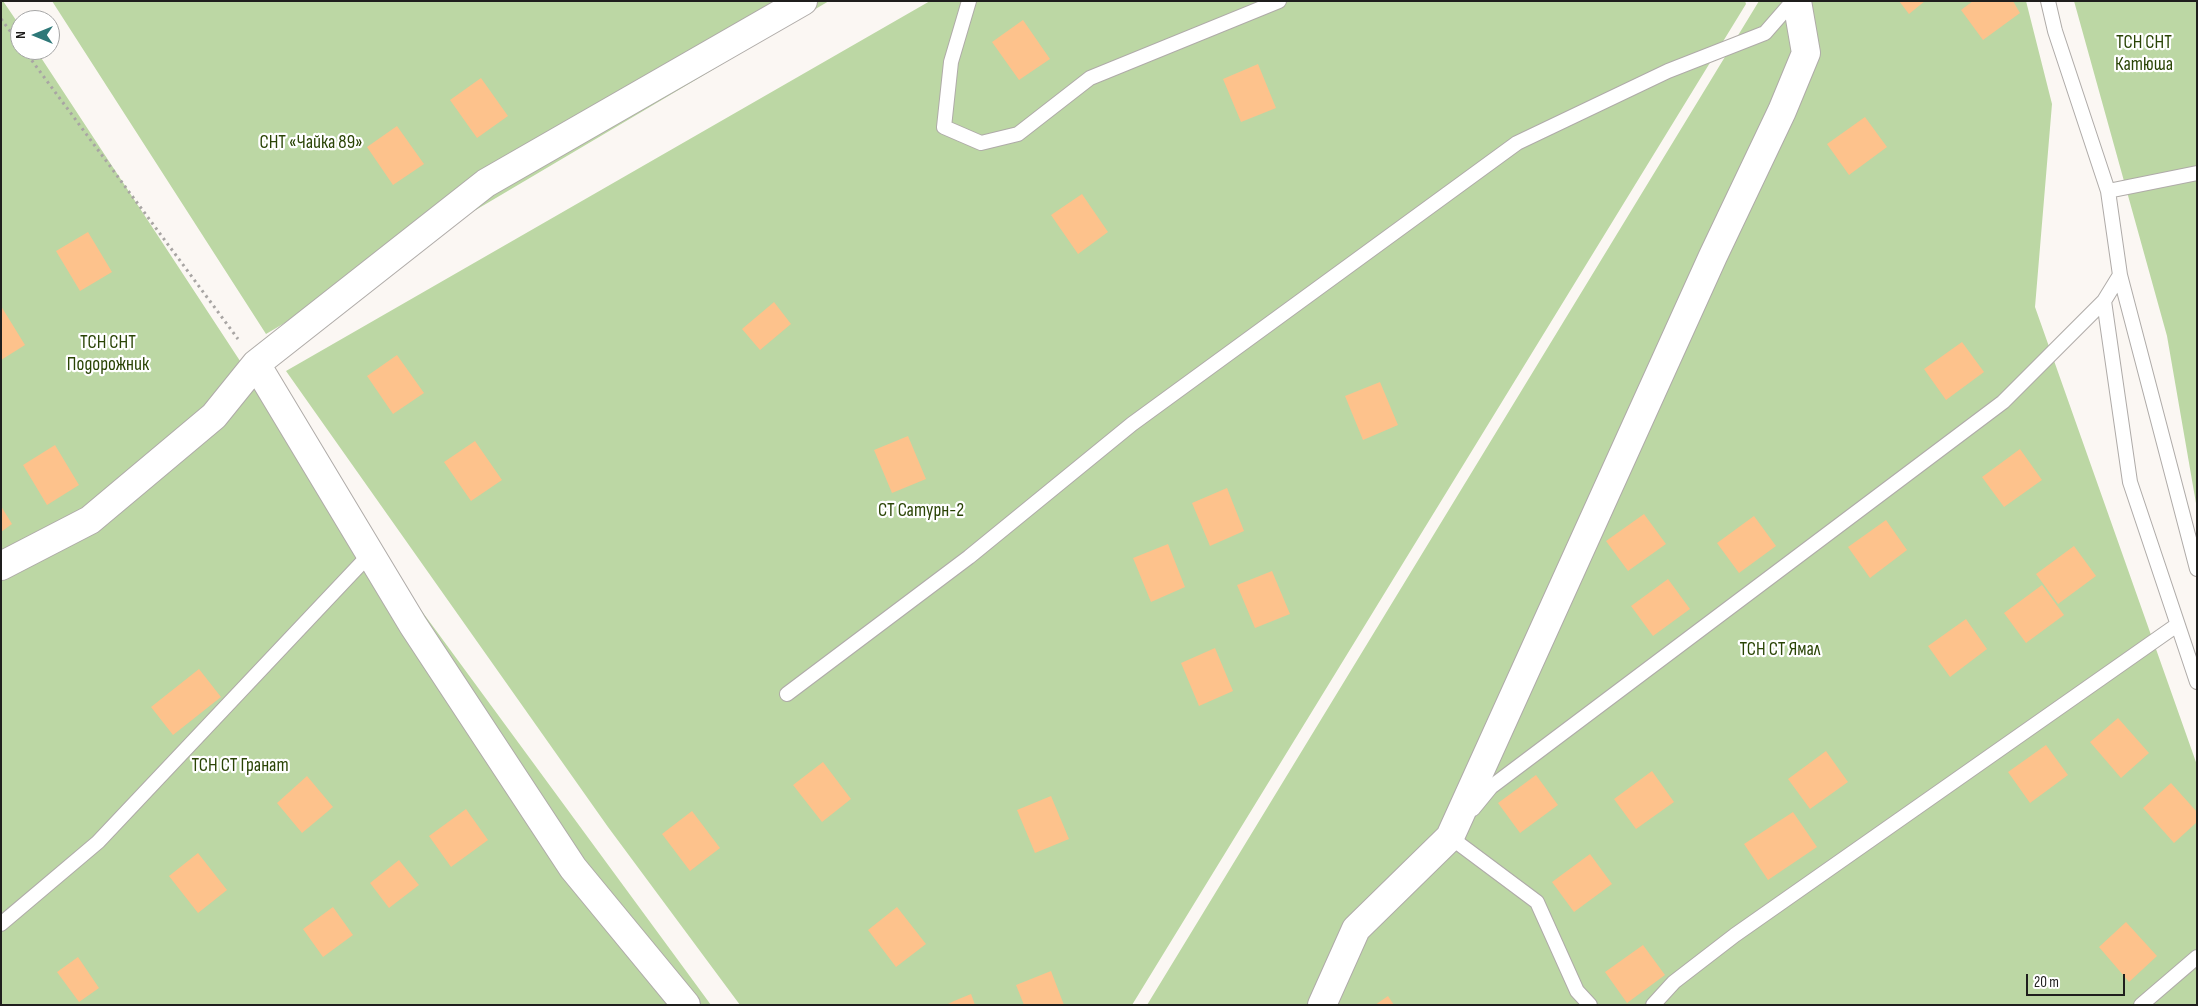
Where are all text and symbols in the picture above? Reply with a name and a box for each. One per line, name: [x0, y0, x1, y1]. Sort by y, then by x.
north arrow: [10, 10, 60, 60]
text: N: [12, 31, 29, 39]
park label: ТСН СНТ Катюша: [2115, 32, 2173, 76]
park label: СНТ «Чайка 89»: [259, 132, 363, 154]
park label: ТСН СНТ Подорожник: [67, 332, 149, 376]
park label: СТ Сатурн-2: [878, 500, 964, 522]
park label: ТСН СТ Ямал: [1739, 639, 1821, 661]
park label: ТСН СТ Гранат: [191, 755, 289, 777]
scale bar: [2028, 964, 2127, 996]
text: 20 m: [2034, 973, 2059, 992]

